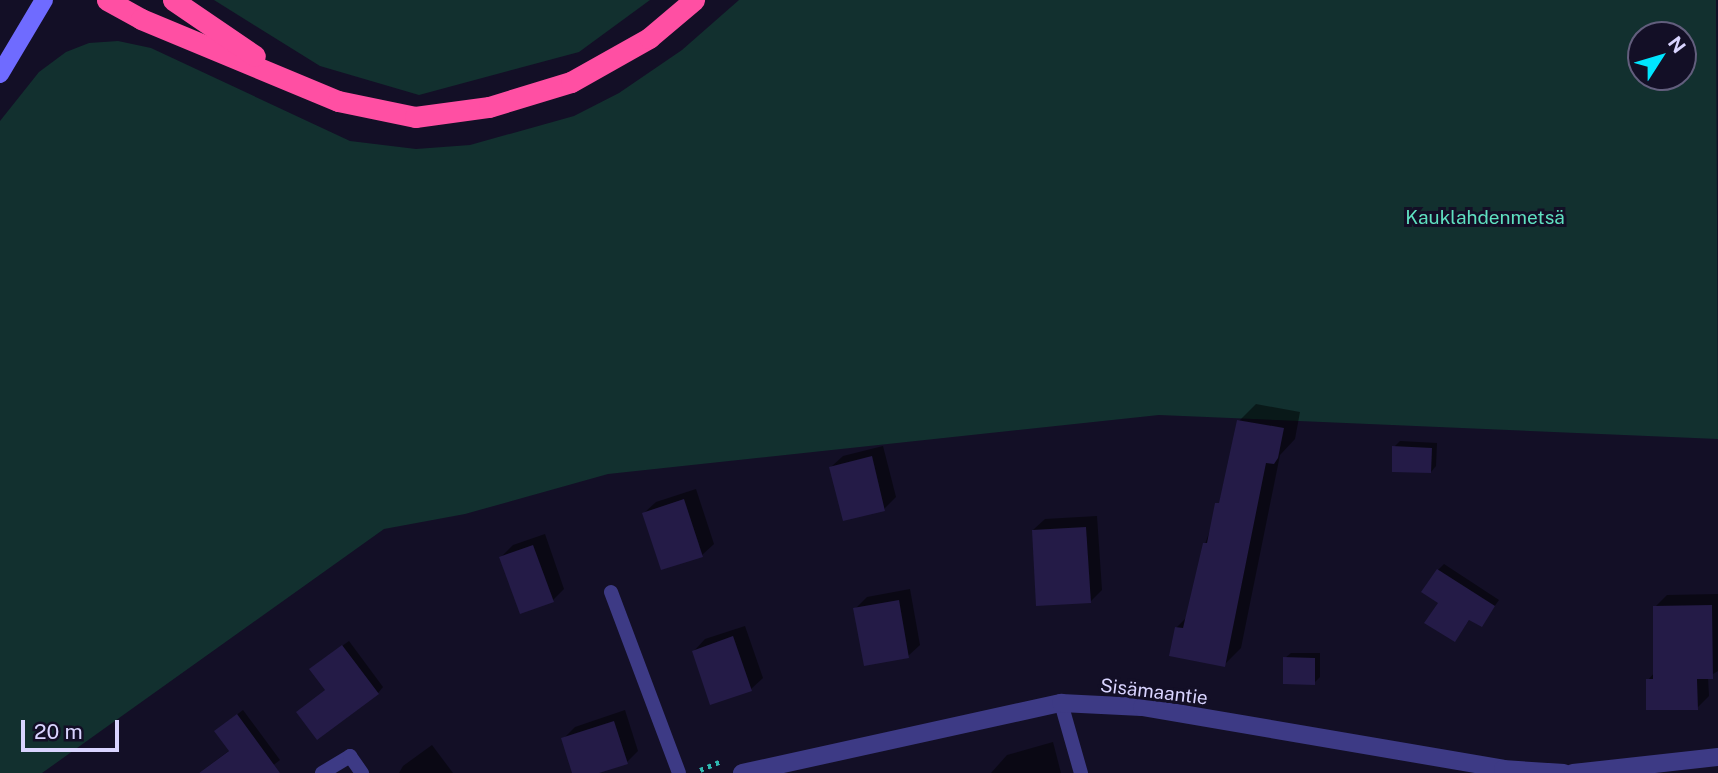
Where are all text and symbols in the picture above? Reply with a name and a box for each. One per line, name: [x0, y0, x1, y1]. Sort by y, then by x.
north arrow: [1627, 21, 1697, 91]
text: N: [1664, 32, 1690, 57]
park label: Kauklahdenmetsä: [1405, 207, 1565, 229]
street label: Sisämaantie: [1099, 674, 1209, 710]
scale bar: [24, 706, 122, 750]
text: 20 m: [34, 719, 83, 744]

